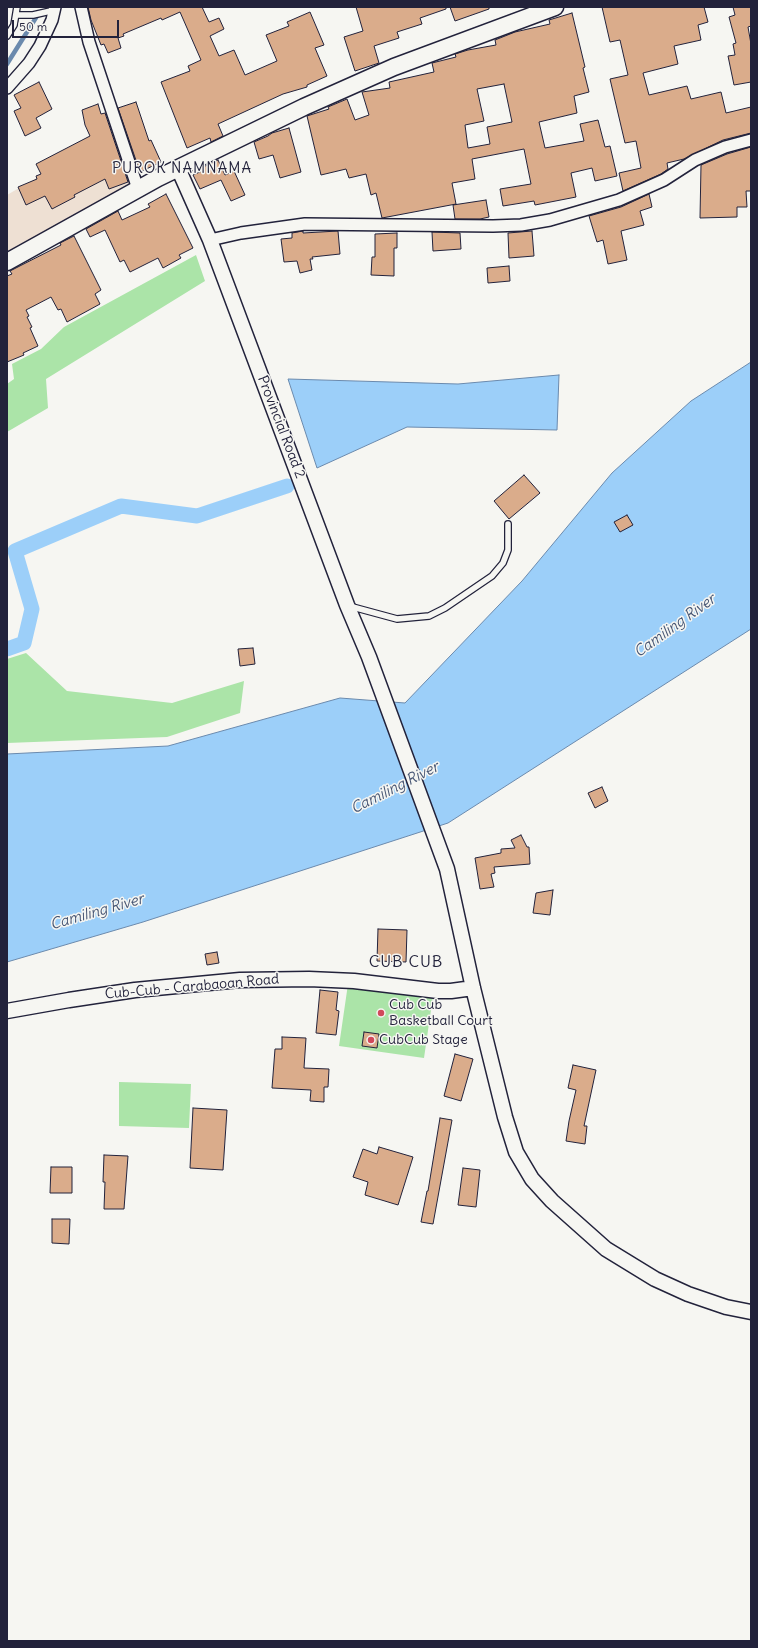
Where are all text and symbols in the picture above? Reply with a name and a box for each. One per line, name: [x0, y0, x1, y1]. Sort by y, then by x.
scale bar: [14, 12, 121, 38]
text: 50 m: [19, 19, 47, 34]
district label: PUROK NAMNAMA: [112, 160, 252, 178]
street label: Provincial Road 2: [254, 373, 308, 481]
water label: Camiling River: [631, 590, 719, 662]
water label: Camiling River: [348, 758, 442, 818]
water label: Camiling River: [48, 890, 146, 934]
district label: CUB CUB: [369, 952, 443, 972]
street label: Cub-Cub - Carabaoan Road: [104, 971, 280, 1003]
place label: Cub Cub Basketball Court: [389, 997, 493, 1030]
marker: Cub Cub Basketball Court: [376, 1008, 386, 1018]
place label: CubCub Stage: [379, 1032, 468, 1048]
marker: CubCub Stage: [366, 1035, 376, 1045]

